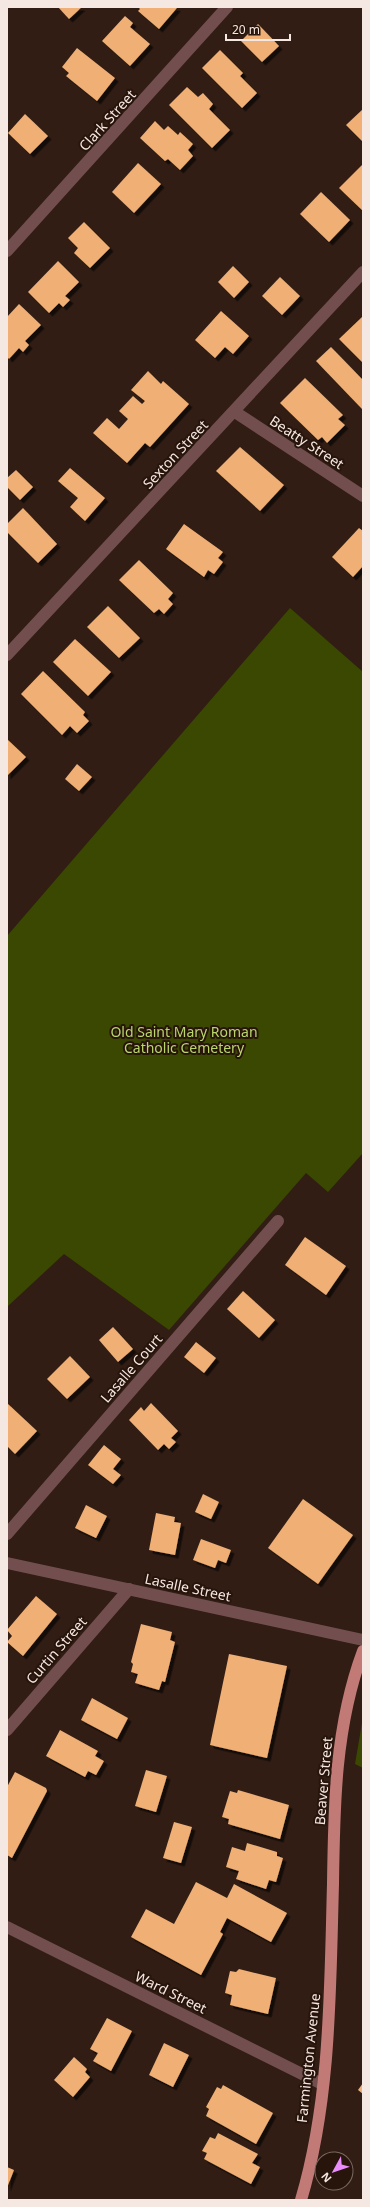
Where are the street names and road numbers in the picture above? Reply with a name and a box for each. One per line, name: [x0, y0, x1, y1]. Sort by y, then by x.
street label: Clark Street: [74, 85, 140, 155]
street label: Beatty Street: [266, 411, 348, 473]
street label: Sexton Street: [138, 415, 212, 493]
street label: Lasalle Court: [96, 1330, 166, 1406]
street label: Lasalle Street: [143, 1569, 233, 1605]
street label: Curtin Street: [21, 1612, 91, 1688]
street label: Beaver Street: [310, 1736, 336, 1826]
street label: Ward Street: [132, 1966, 210, 2018]
street label: Farmington Avenue: [292, 1992, 324, 2124]

